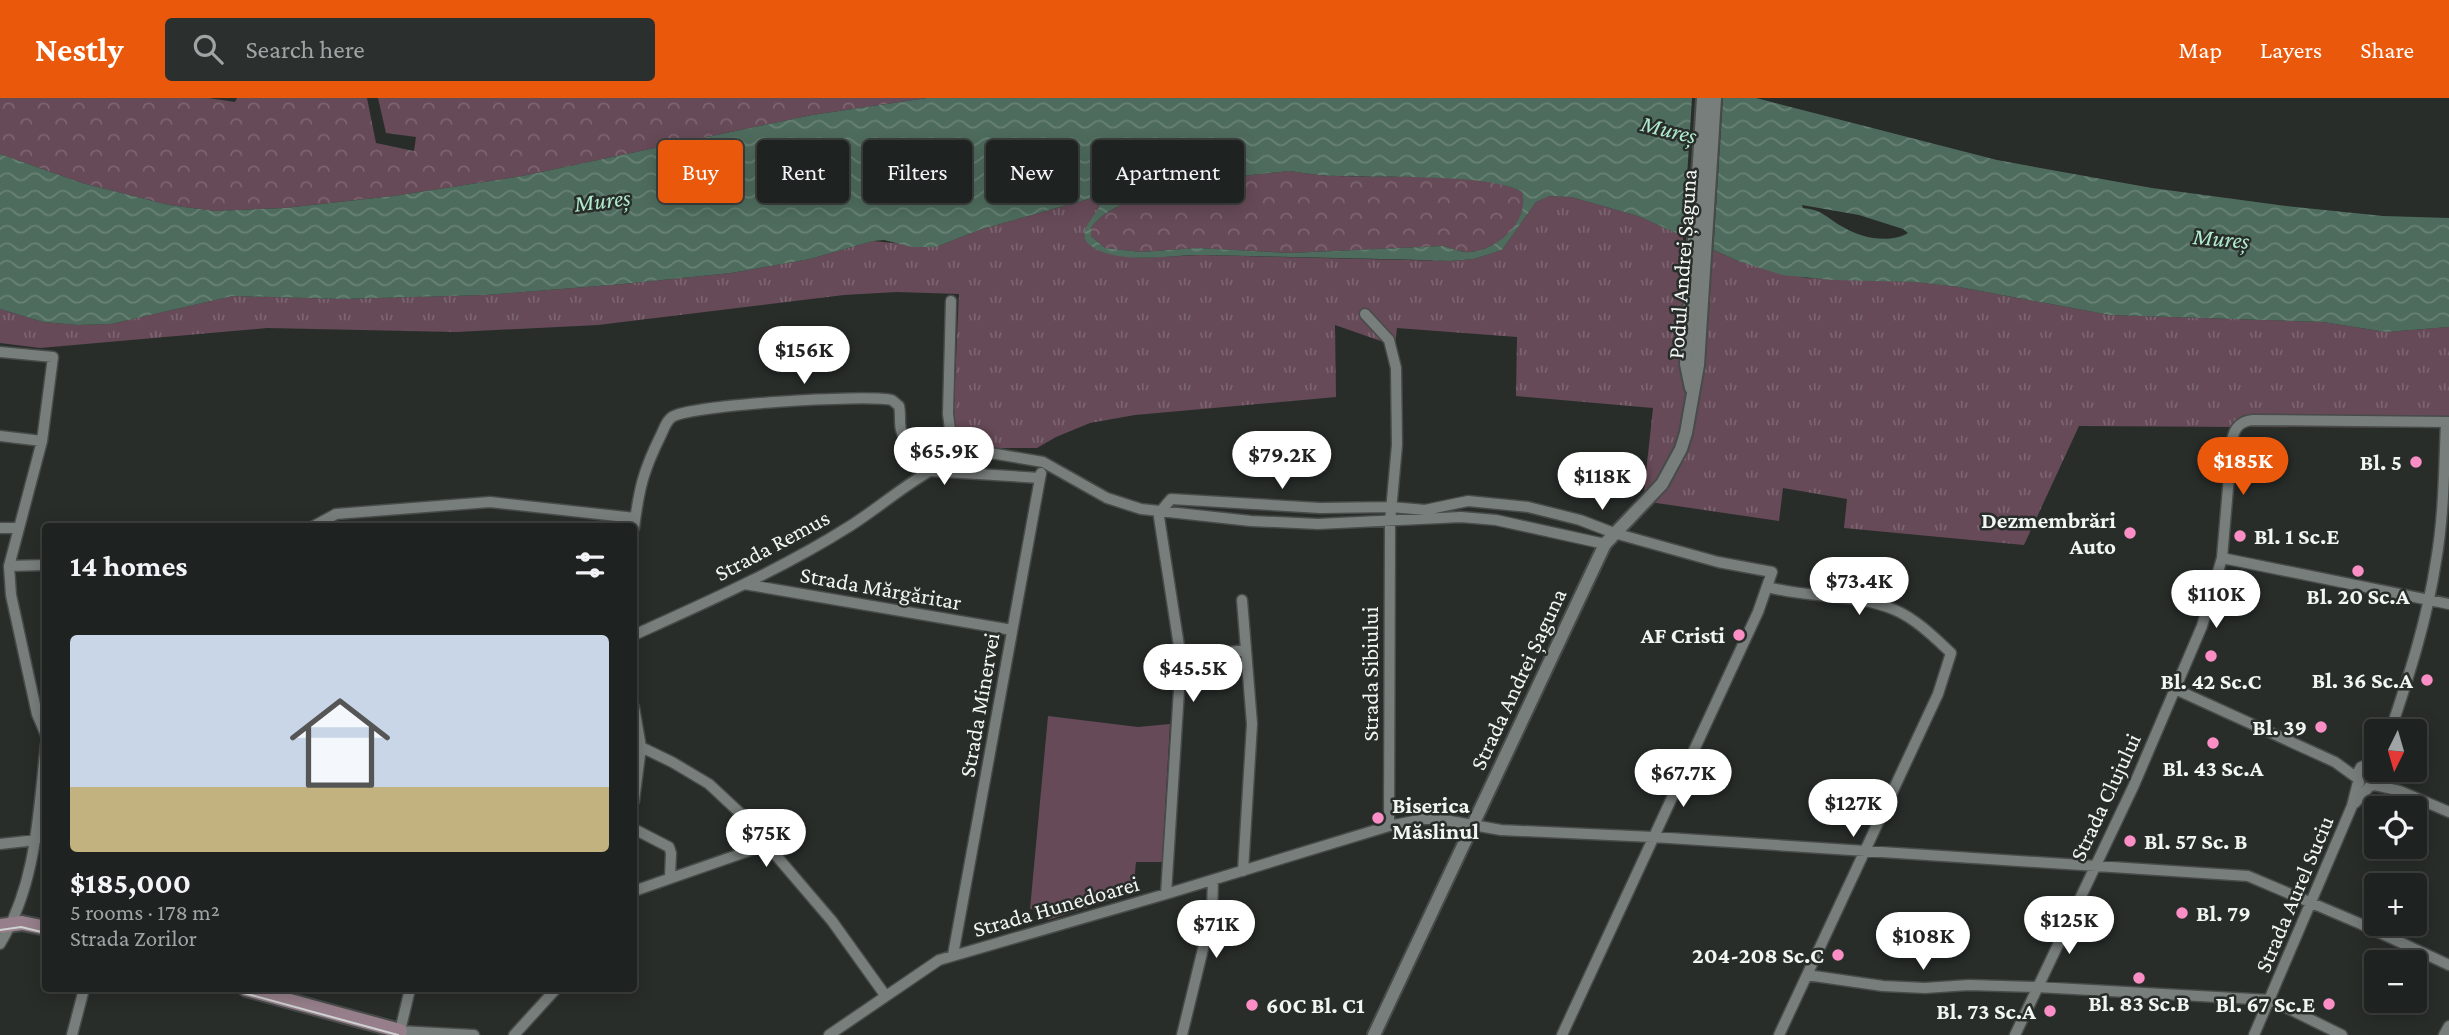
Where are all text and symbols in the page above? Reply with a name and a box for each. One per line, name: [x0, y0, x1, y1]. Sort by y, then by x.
search box: [165, 18, 655, 81]
icon: search: [189, 30, 227, 68]
text: Nestly: [35, 31, 123, 68]
text: Search here: [245, 35, 365, 64]
text: Map: [2178, 36, 2222, 63]
text: Layers: [2260, 36, 2322, 63]
text: Share: [2360, 36, 2414, 63]
water label: Mureș: [1637, 109, 1700, 151]
chip: Buy: [658, 140, 743, 203]
chip: Rent: [757, 140, 849, 203]
chip: Filters: [863, 140, 972, 203]
chip: New: [986, 140, 1078, 203]
chip: Apartment: [1092, 140, 1244, 203]
street label: Podul Andrei Șaguna: [1662, 168, 1704, 360]
water label: Mureș: [571, 183, 632, 219]
water label: Mureș: [2191, 222, 2251, 256]
pin: $156K: [755, 327, 853, 386]
text: $156K: [775, 336, 833, 362]
pin: $65.9K: [887, 428, 1001, 487]
pin: $79.2K: [1225, 432, 1339, 491]
text: $65.9K: [910, 437, 978, 463]
pin: $185K: [2194, 438, 2292, 497]
text: $79.2K: [1248, 441, 1316, 467]
text: $185K: [2213, 447, 2273, 473]
place label: Bl. 5: [2360, 449, 2402, 475]
pin: $118K: [1553, 452, 1651, 512]
marker: Bl. 5: [2408, 454, 2424, 470]
text: $118K: [1574, 462, 1630, 488]
street label: Strada Remus: [710, 504, 834, 586]
place label: Dezmembrări Auto: [1981, 507, 2116, 559]
place label: Bl. 1 Sc.E: [2254, 523, 2339, 549]
marker: Dezmembrări Auto: [2122, 525, 2138, 541]
marker: Bl. 1 Sc.E: [2232, 528, 2248, 544]
icon: filters: [571, 546, 609, 584]
text: 14 homes: [70, 549, 188, 582]
pin: $73.4K: [1802, 558, 1916, 617]
street label: Strada Mărgăritar: [798, 561, 964, 615]
marker: Bl. 20 Sc.A: [2350, 563, 2366, 579]
text: $73.4K: [1826, 567, 1892, 593]
pin: $110K: [2167, 570, 2265, 630]
text: $110K: [2187, 580, 2245, 606]
place label: Bl. 20 Sc.A: [2306, 583, 2410, 609]
street label: Strada Andrei Șaguna: [1465, 584, 1573, 775]
street label: Strada Sibiului: [1357, 607, 1383, 741]
place label: AF Cristi: [1640, 622, 1725, 648]
marker: AF Cristi: [1731, 627, 1747, 643]
street label: Strada Minervei: [954, 631, 1004, 779]
pin: $45.5K: [1136, 644, 1250, 704]
marker: Bl. 42 Sc.C: [2203, 648, 2219, 664]
text: $45.5K: [1159, 654, 1227, 680]
place label: Bl. 36 Sc.A: [2312, 667, 2413, 693]
place label: Bl. 42 Sc.C: [2160, 668, 2262, 694]
marker: Bl. 36 Sc.A: [2419, 672, 2435, 688]
icon: home: [277, 680, 403, 806]
place label: Bl. 39: [2252, 714, 2307, 740]
marker: Bl. 39: [2313, 719, 2329, 735]
north arrow: [2364, 719, 2427, 782]
map controls: [2364, 719, 2427, 1013]
street label: Strada Clujului: [2064, 729, 2146, 865]
marker: Bl. 43 Sc.A: [2205, 735, 2221, 751]
pin: $67.7K: [1626, 750, 1740, 809]
place label: Bl. 43 Sc.A: [2163, 755, 2264, 781]
text: $67.7K: [1651, 759, 1715, 785]
pin: $127K: [1804, 780, 1902, 839]
text: $127K: [1824, 789, 1882, 815]
place label: Biserica Măslinul: [1392, 792, 1479, 844]
button: locate: [2364, 796, 2427, 859]
pin: $75K: [725, 810, 807, 869]
marker: Biserica Măslinul: [1370, 810, 1386, 826]
street label: Strada Aurel Suciu: [2249, 812, 2339, 976]
text: $75K: [742, 819, 790, 845]
place label: Bl. 57 Sc. B: [2144, 828, 2247, 854]
marker: Bl. 57 Sc. B: [2122, 833, 2138, 849]
text: $185,000: [70, 866, 191, 899]
street label: Strada Hunedoarei: [970, 870, 1142, 942]
button: +: [2364, 873, 2427, 936]
pin: $125K: [2020, 896, 2118, 956]
text: 5 rooms · 178 m²: [70, 899, 220, 925]
pin: $71K: [1175, 900, 1257, 960]
place label: Bl. 79: [2196, 900, 2251, 926]
marker: Bl. 79: [2174, 905, 2190, 921]
text: $125K: [2040, 906, 2098, 932]
text: $71K: [1193, 910, 1239, 936]
pin: $108K: [1874, 912, 1972, 972]
text: $108K: [1892, 922, 1954, 948]
text: Strada Zorilor: [70, 925, 197, 951]
place label: 204-208 Sc.C: [1692, 942, 1824, 968]
marker: 204-208 Sc.C: [1830, 947, 1846, 963]
button: −: [2364, 950, 2427, 1013]
marker: Bl. 83 Sc.B: [2131, 970, 2147, 986]
place label: Bl. 83 Sc.B: [2088, 990, 2190, 1016]
place label: Bl. 67 Sc.E: [2215, 991, 2315, 1017]
place label: 60C Bl. C1: [1266, 992, 1365, 1018]
marker: Bl. 67 Sc.E: [2321, 996, 2337, 1012]
marker: 60C Bl. C1: [1244, 997, 1260, 1013]
place label: Bl. 73 Sc.A: [1936, 998, 2036, 1024]
marker: Bl. 73 Sc.A: [2042, 1003, 2058, 1019]

